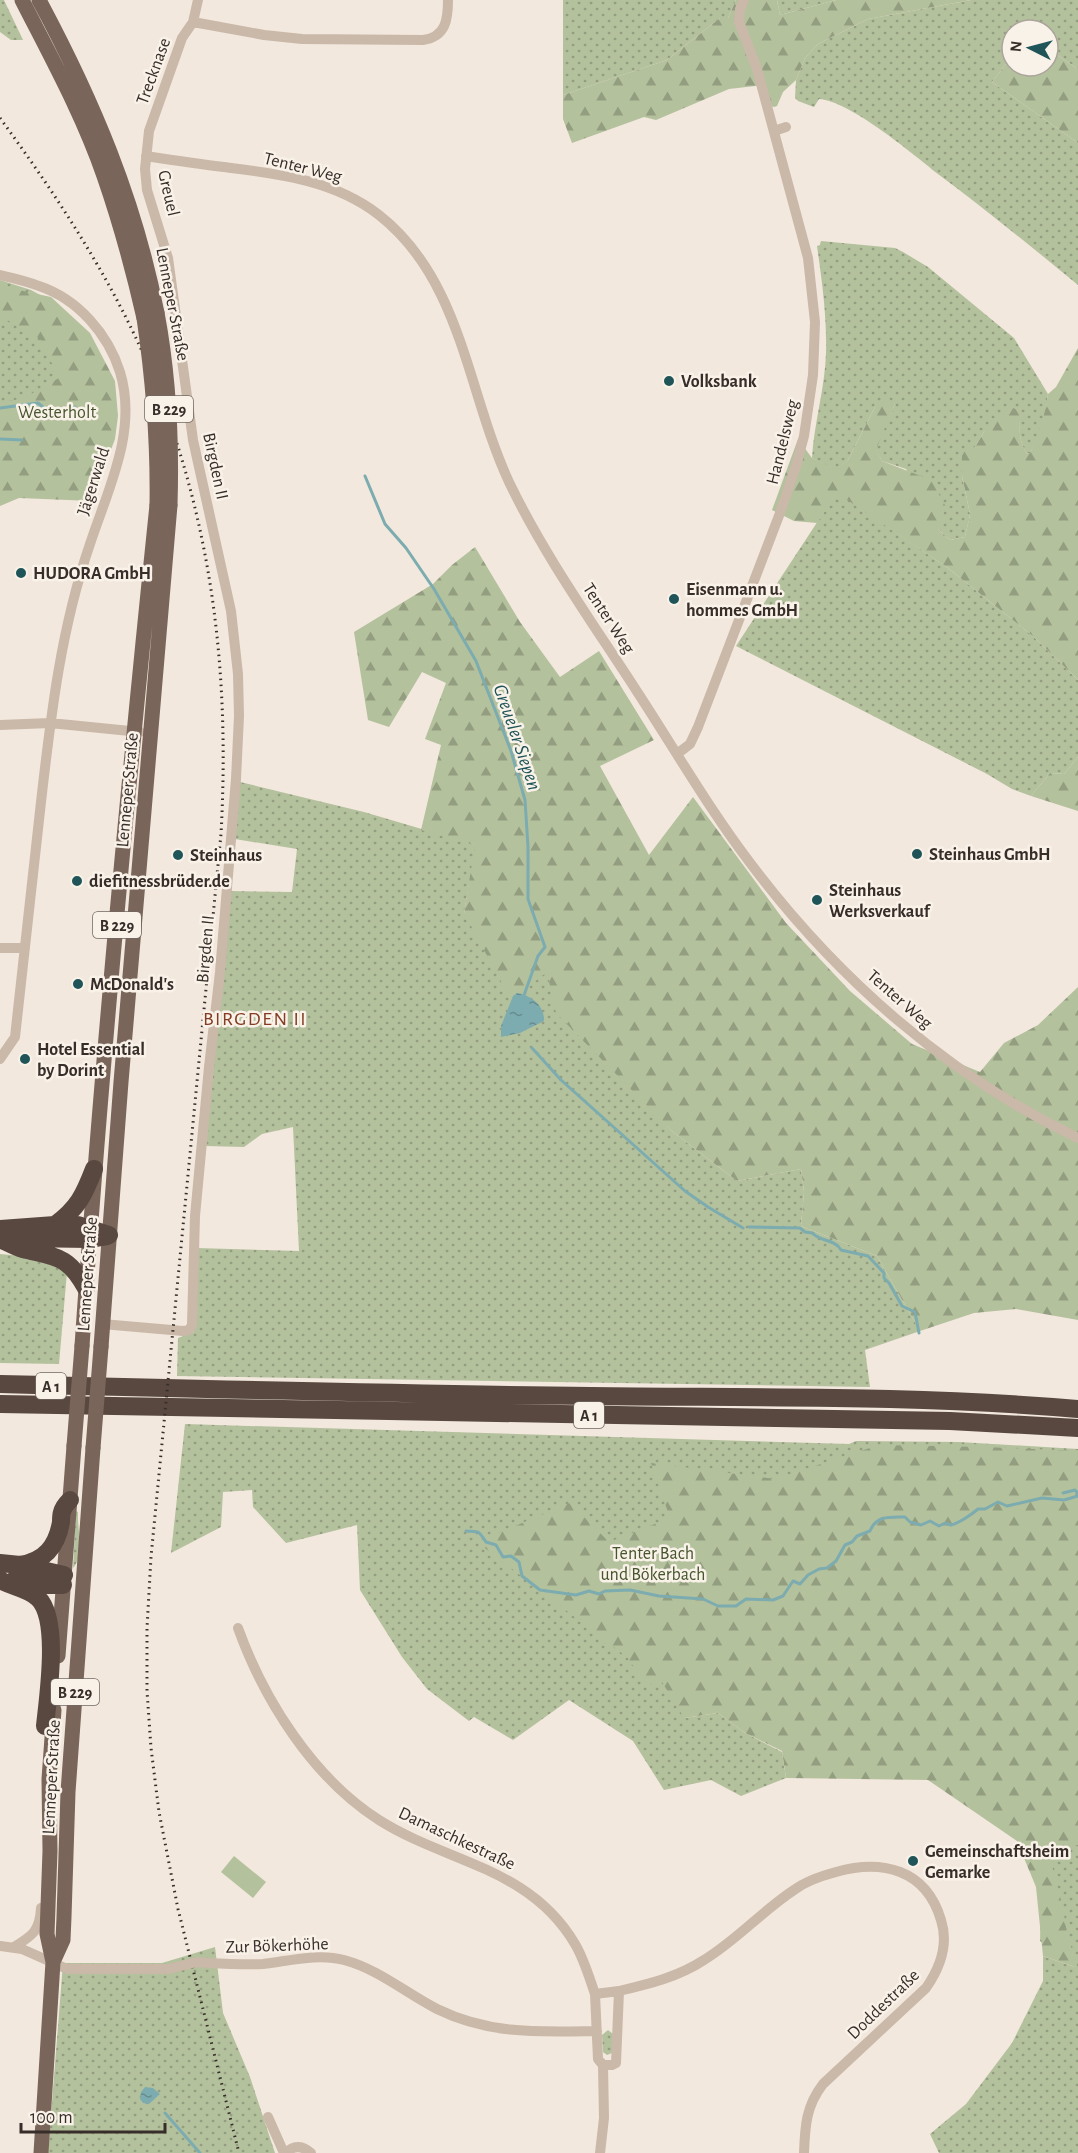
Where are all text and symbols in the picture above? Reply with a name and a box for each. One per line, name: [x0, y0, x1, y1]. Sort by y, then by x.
north arrow: [1000, 18, 1060, 78]
street label: Trecknase: [134, 36, 174, 107]
text: N: [1008, 40, 1025, 53]
street label: Tenter Weg: [262, 150, 344, 186]
street label: Greuel: [154, 169, 182, 218]
street label: Lenneper Straße: [152, 246, 192, 362]
place label: Volksbank: [681, 373, 757, 391]
marker: Volksbank: [662, 374, 676, 388]
road number: B 229: [145, 396, 193, 422]
street label: Handelsweg: [764, 398, 802, 487]
park label: Westerholt: [18, 404, 96, 422]
street label: Birgden II: [199, 431, 231, 501]
street label: Jägerwald: [74, 445, 113, 518]
place label: HUDORA GmbH: [33, 565, 151, 583]
marker: HUDORA GmbH: [14, 566, 28, 580]
street label: Tenter Weg: [579, 580, 638, 657]
place label: Eisenmann u. hommes GmbH: [686, 581, 798, 620]
marker: Eisenmann u. hommes GmbH: [667, 592, 681, 606]
water label: Greueler Siepen: [490, 682, 545, 793]
street label: Lenneper Straße: [114, 732, 142, 848]
place label: Steinhaus GmbH: [929, 846, 1050, 864]
place label: Steinhaus: [190, 847, 262, 865]
marker: Steinhaus GmbH: [910, 847, 924, 861]
marker: Steinhaus: [171, 848, 185, 862]
place label: diefitnessbrüder.de: [89, 873, 230, 891]
marker: diefitnessbrüder.de: [70, 874, 84, 888]
place label: Steinhaus Werksverkauf: [829, 882, 932, 921]
marker: Steinhaus Werksverkauf: [810, 893, 824, 907]
road number: B 229: [93, 912, 141, 938]
street label: Birgden II: [194, 914, 218, 984]
street label: Tenter Weg: [863, 967, 936, 1033]
place label: McDonald's: [90, 976, 174, 994]
marker: McDonald's: [71, 977, 85, 991]
district label: BIRGDEN II: [203, 1009, 307, 1029]
place label: Hotel Essential by Dorint: [37, 1041, 145, 1080]
marker: Hotel Essential by Dorint: [18, 1052, 32, 1066]
street label: Lenneper Straße: [75, 1216, 101, 1332]
road number: A 1: [36, 1373, 66, 1399]
road number: A 1: [574, 1402, 604, 1428]
park label: Tenter Bach und Bökerbach: [601, 1545, 705, 1584]
road number: B 229: [51, 1679, 99, 1705]
street label: Lenneper Straße: [40, 1719, 64, 1835]
street label: Damaschkestraße: [396, 1804, 518, 1874]
place label: Gemeinschaftsheim Gemarke: [925, 1843, 1069, 1882]
marker: Gemeinschaftsheim Gemarke: [906, 1854, 920, 1868]
street label: Zur Bökerhöhe: [225, 1935, 329, 1957]
street label: Doddestraße: [844, 1966, 923, 2043]
scale bar: [21, 2096, 165, 2134]
text: 100 m: [30, 2109, 73, 2127]

